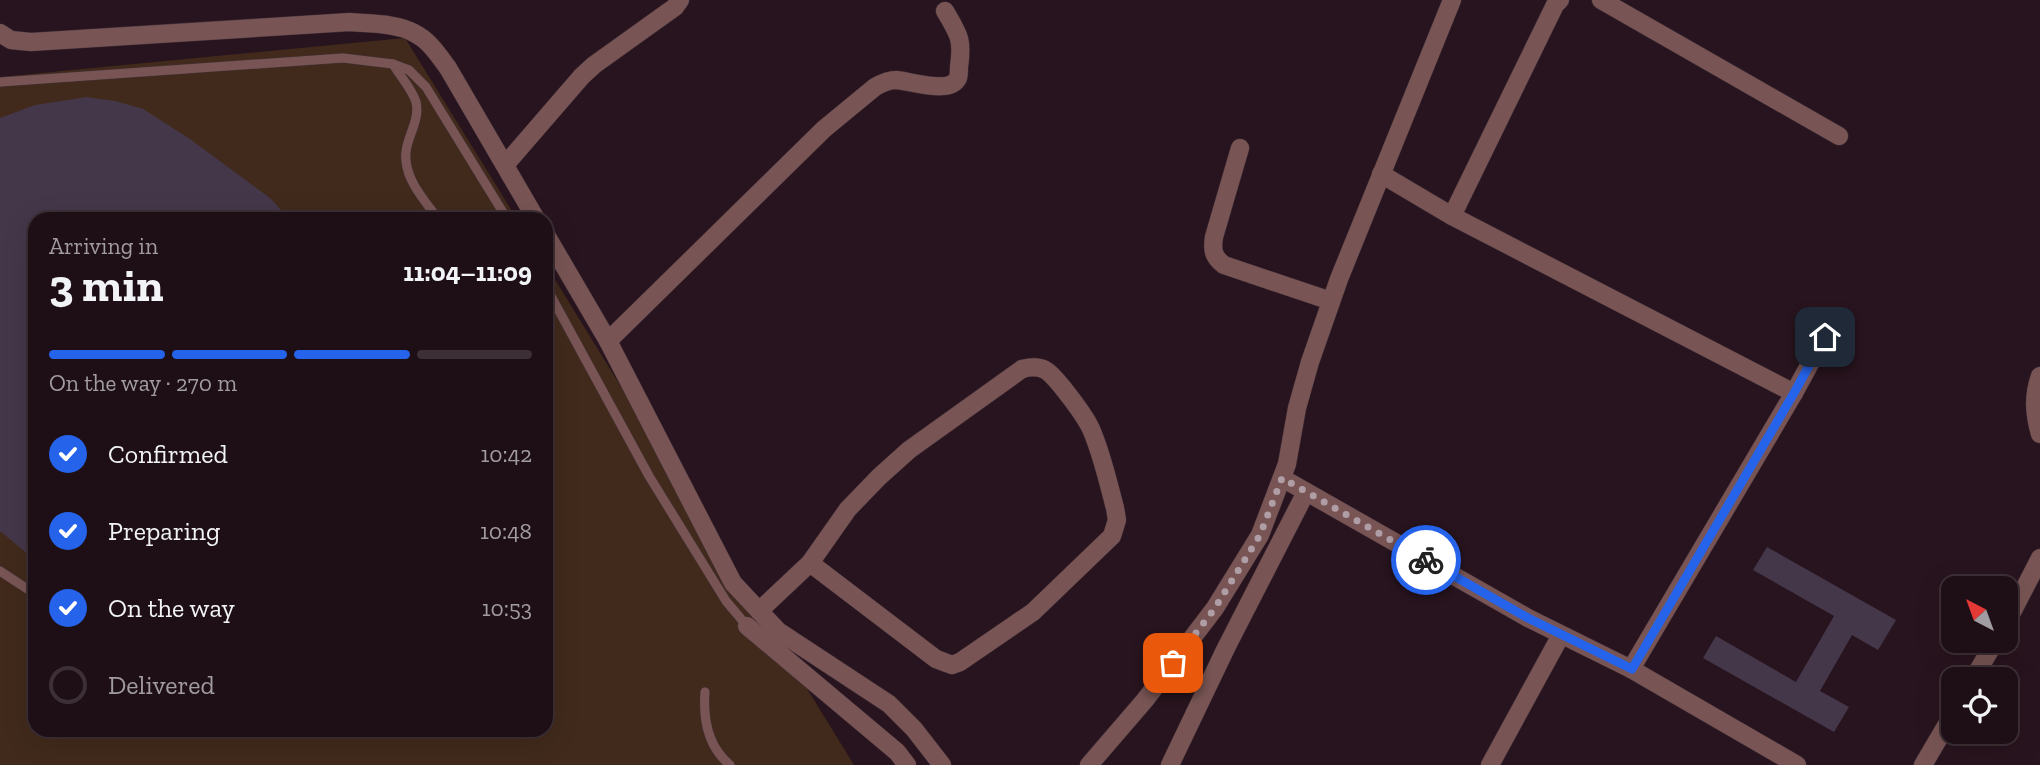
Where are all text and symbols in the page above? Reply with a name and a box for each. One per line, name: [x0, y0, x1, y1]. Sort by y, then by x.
text: Arriving in: [49, 232, 158, 260]
text: 11:04–11:09: [403, 256, 532, 288]
text: 3 min: [49, 258, 163, 313]
pin: [1795, 307, 1855, 367]
icon: home: [1806, 318, 1844, 356]
text: On the way · 270 m: [49, 369, 237, 397]
icon: check: [49, 435, 87, 473]
text: Confirmed: [108, 438, 228, 470]
text: 10:42: [481, 440, 532, 468]
icon: check: [49, 512, 87, 550]
text: Preparing: [108, 515, 220, 547]
text: 10:48: [480, 517, 532, 545]
courier: [1391, 525, 1461, 595]
icon: bike: [1407, 541, 1445, 579]
north arrow: [1941, 576, 2018, 653]
map controls: [1941, 576, 2018, 744]
icon: check: [49, 589, 87, 627]
text: On the way: [108, 592, 235, 624]
text: 10:53: [482, 594, 532, 622]
pin: [1143, 633, 1203, 693]
icon: bag: [1154, 644, 1192, 682]
button: locate: [1941, 667, 2018, 744]
text: Delivered: [108, 669, 215, 701]

